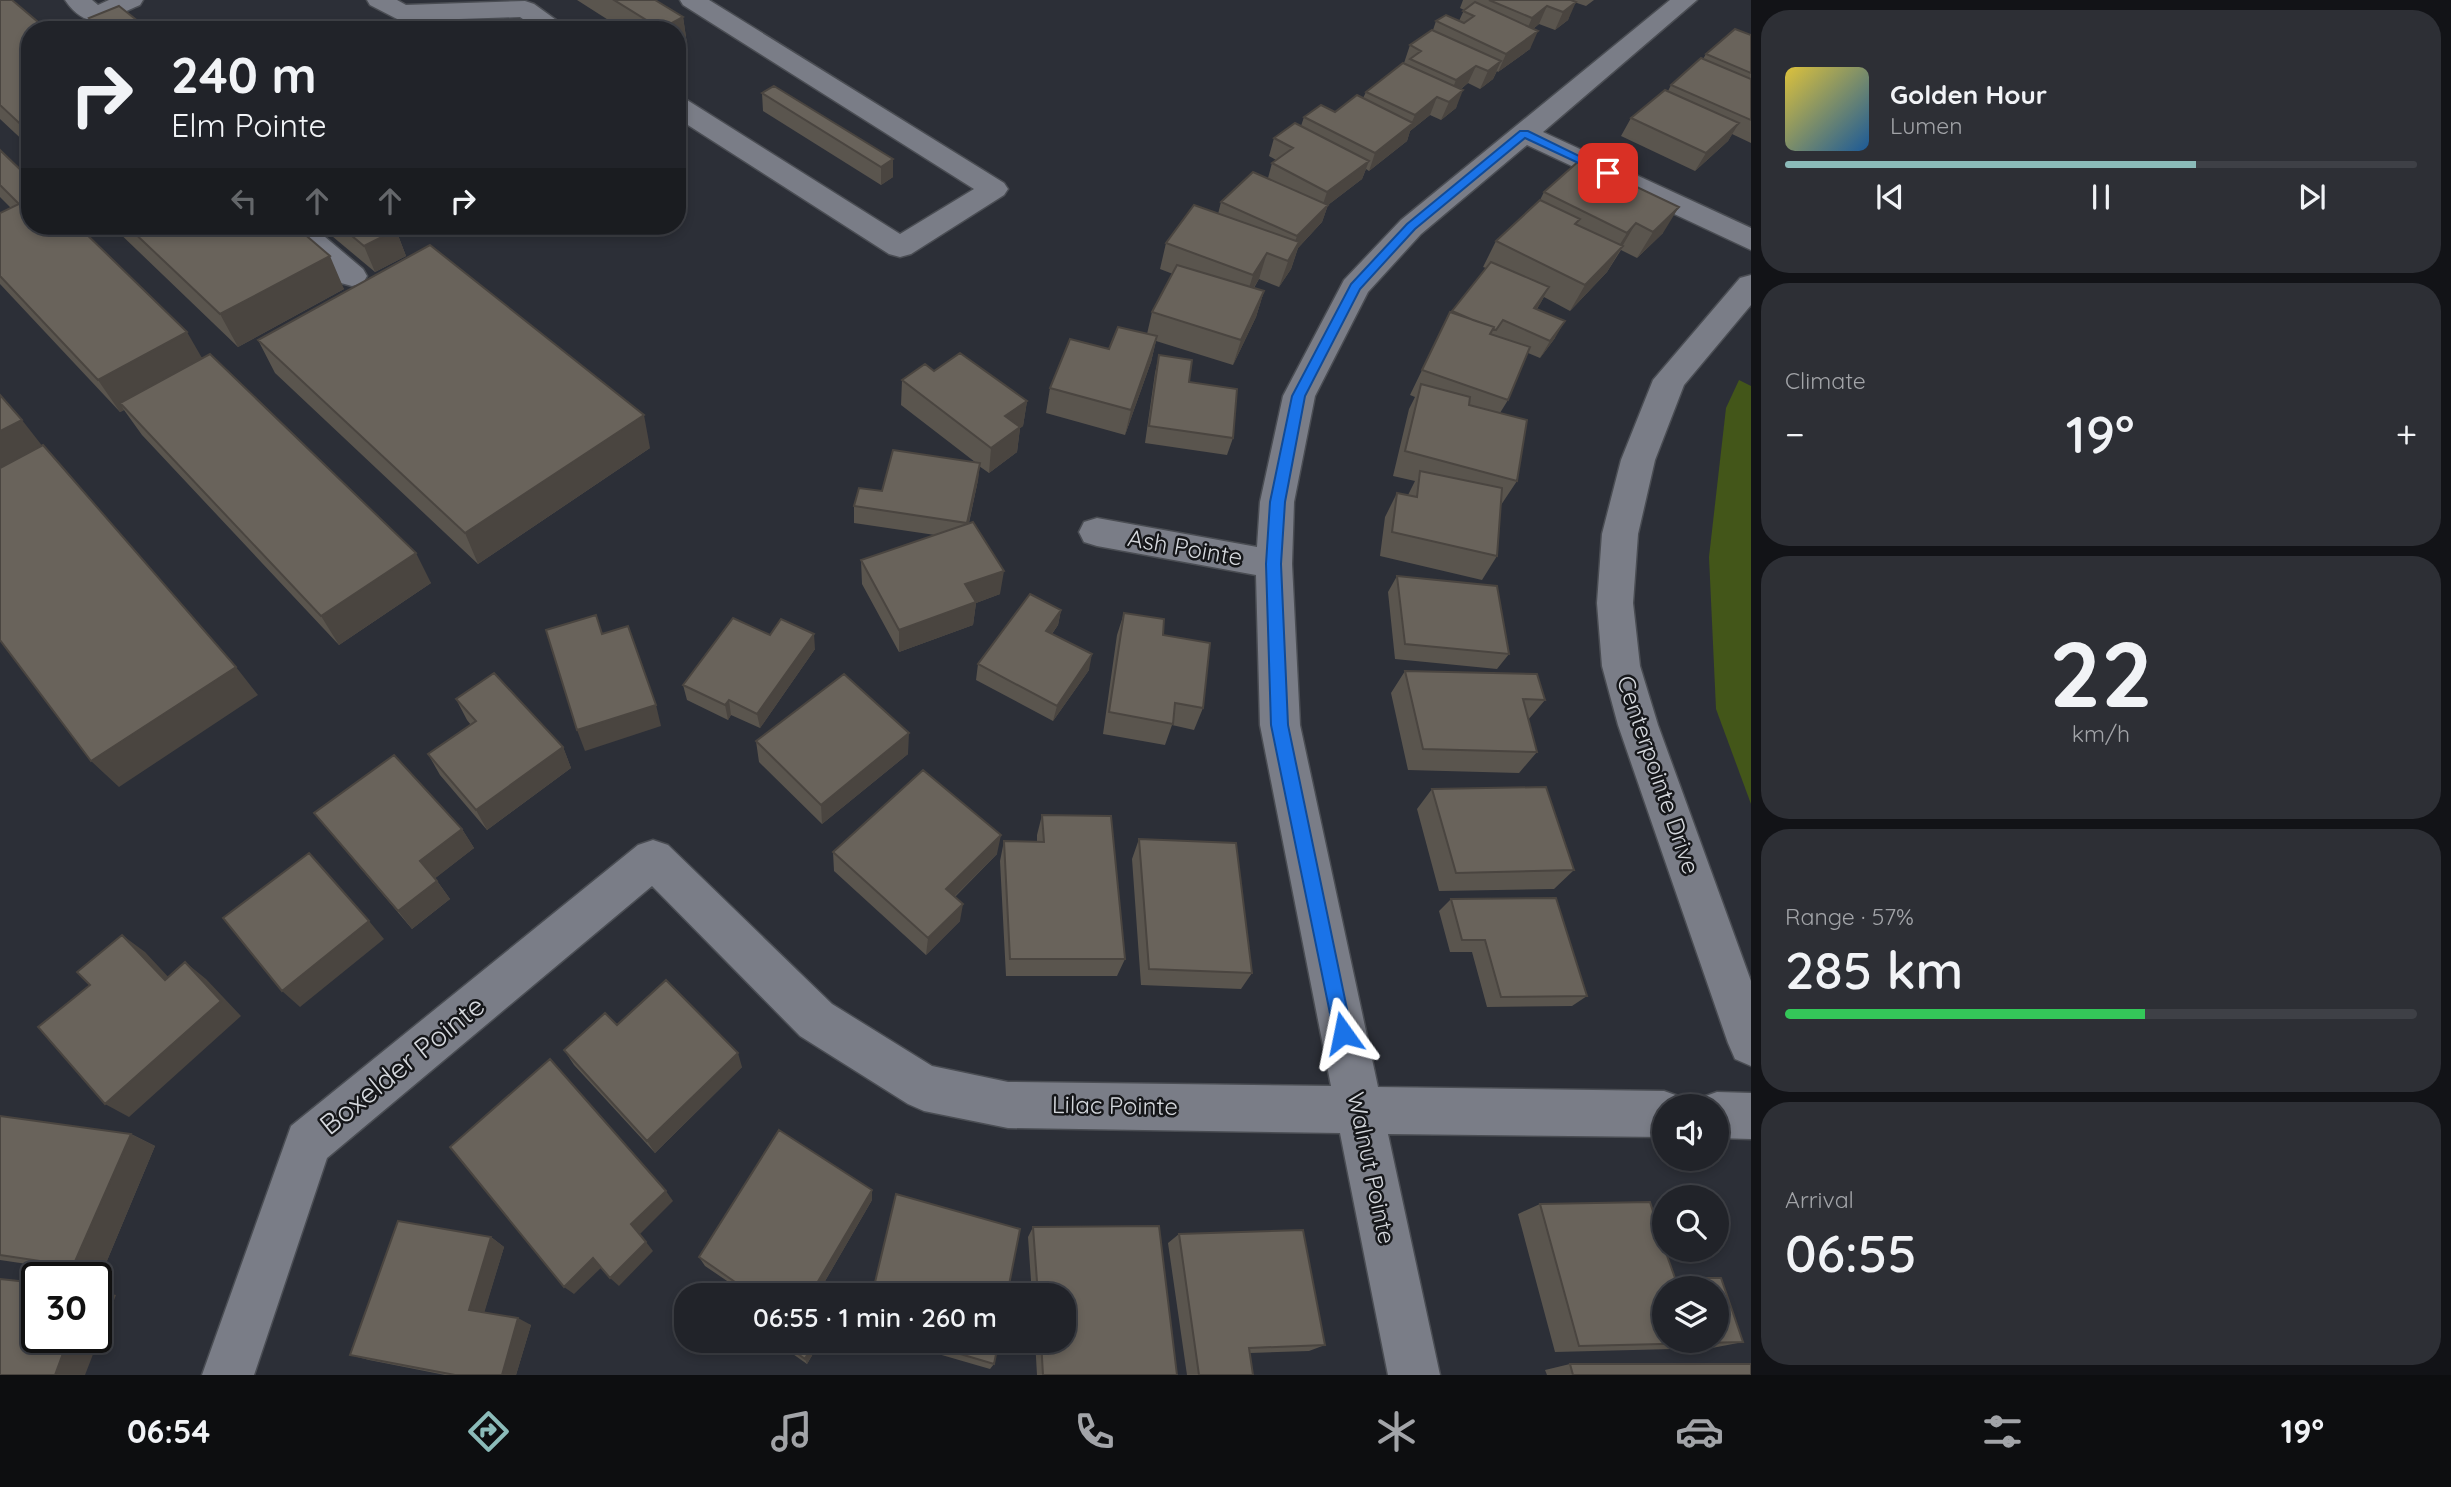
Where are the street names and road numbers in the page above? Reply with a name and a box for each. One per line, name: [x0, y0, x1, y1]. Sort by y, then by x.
street label: Ash Pointe: [1125, 522, 1245, 572]
street label: Centerpointe Drive: [1611, 672, 1707, 878]
street label: Boxelder Pointe: [312, 987, 491, 1142]
street label: Lilac Pointe: [1052, 1089, 1178, 1121]
street label: Walnut Pointe: [1341, 1089, 1403, 1246]

